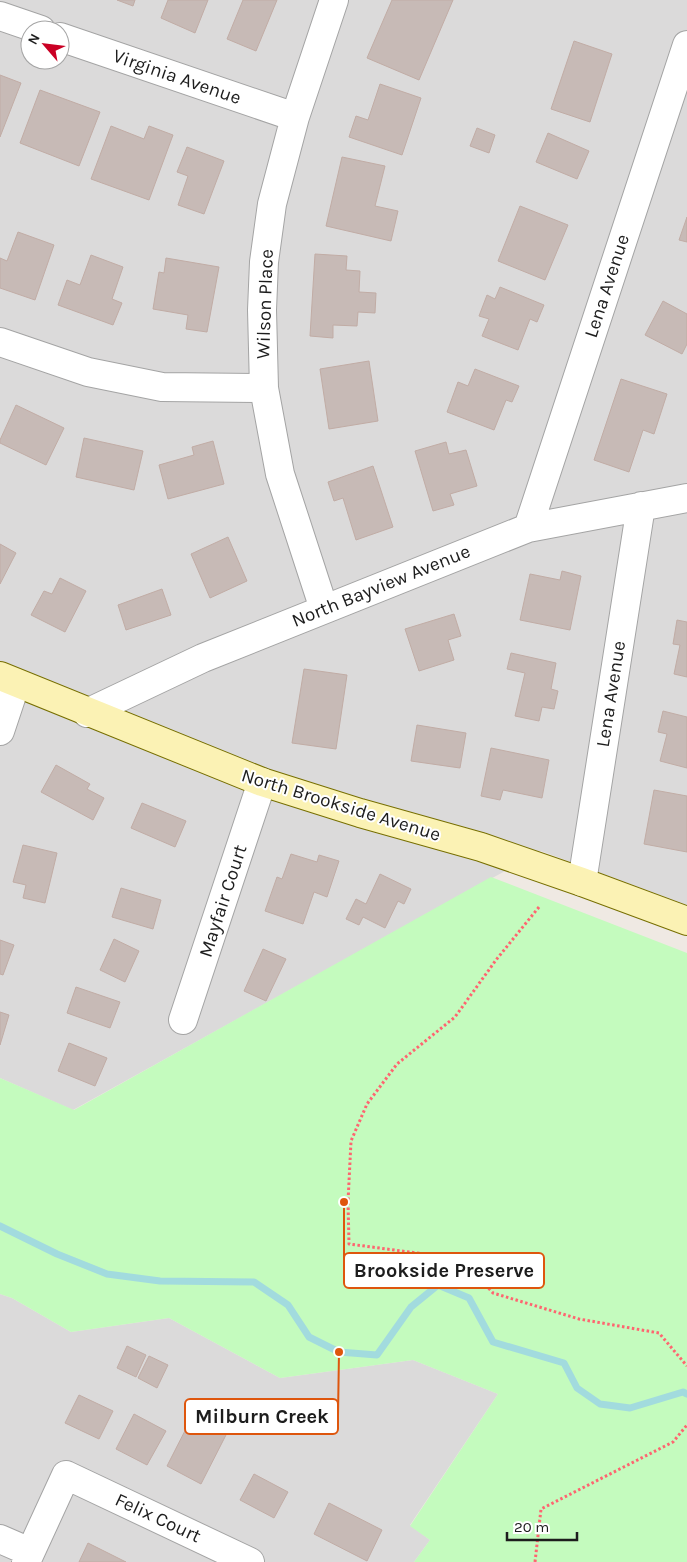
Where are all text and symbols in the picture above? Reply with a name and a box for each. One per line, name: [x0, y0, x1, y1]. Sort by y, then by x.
north arrow: [20, 20, 70, 70]
text: N: [24, 31, 44, 48]
street label: Virginia Avenue: [110, 45, 244, 109]
street label: Lena Avenue: [580, 231, 634, 341]
street label: Wilson Place: [252, 249, 278, 359]
street label: North Bayview Avenue: [289, 540, 473, 632]
street label: Lena Avenue: [592, 639, 630, 749]
street label: North Brookside Avenue: [239, 764, 443, 846]
street label: Mayfair Court: [194, 842, 252, 960]
callout: Brookside Preserve: [344, 1253, 544, 1288]
text: Brookside Preserve: [354, 1259, 534, 1282]
callout: Milburn Creek: [185, 1399, 338, 1434]
text: Milburn Creek: [195, 1405, 329, 1428]
street label: Felix Court: [112, 1489, 204, 1547]
scale bar: [507, 1510, 577, 1542]
text: 20 m: [514, 1518, 549, 1536]

